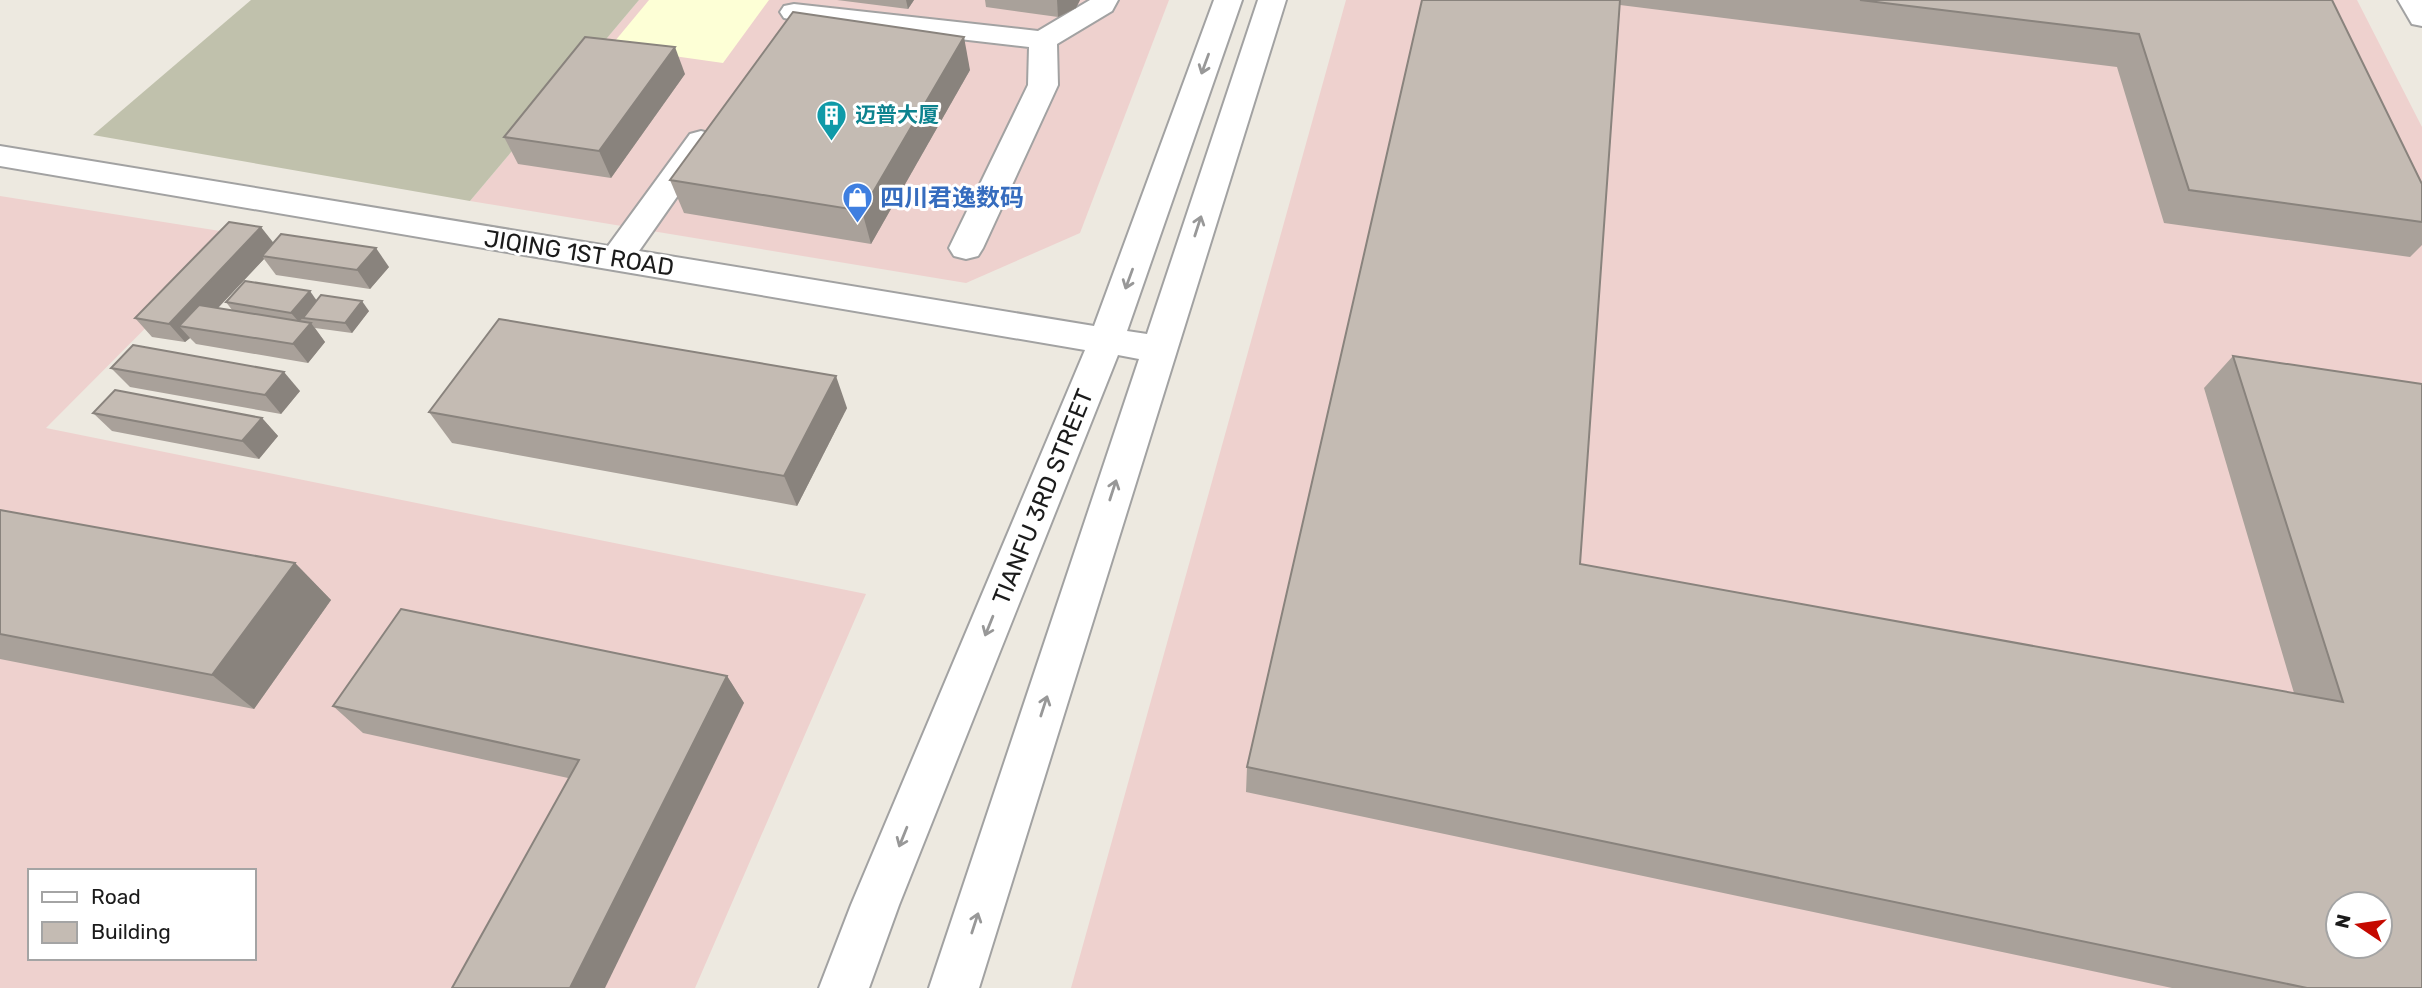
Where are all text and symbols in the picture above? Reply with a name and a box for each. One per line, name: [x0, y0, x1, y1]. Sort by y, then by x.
one-way arrow: [1198, 53, 1210, 75]
building icon: 迈普大厦: [815, 98, 849, 142]
place label: 迈普大厦: [855, 102, 939, 127]
shop icon: 四川君逸数码: [840, 181, 874, 225]
place label: 四川君逸数码: [880, 184, 1024, 212]
one-way arrow: [1193, 216, 1205, 238]
street label: JIQING 1ST ROAD: [482, 224, 676, 282]
one-way arrow: [1122, 267, 1134, 289]
street label: TIANFU 3RD STREET: [987, 385, 1099, 609]
one-way arrow: [1108, 479, 1120, 501]
one-way arrow: [982, 615, 995, 636]
one-way arrow: [1038, 696, 1051, 718]
one-way arrow: [896, 825, 909, 847]
legend: [28, 869, 256, 960]
text: Road: [91, 884, 141, 909]
north arrow: [2324, 890, 2394, 960]
one-way arrow: [969, 912, 982, 934]
text: N: [2330, 912, 2356, 931]
text: Building: [91, 919, 171, 944]

